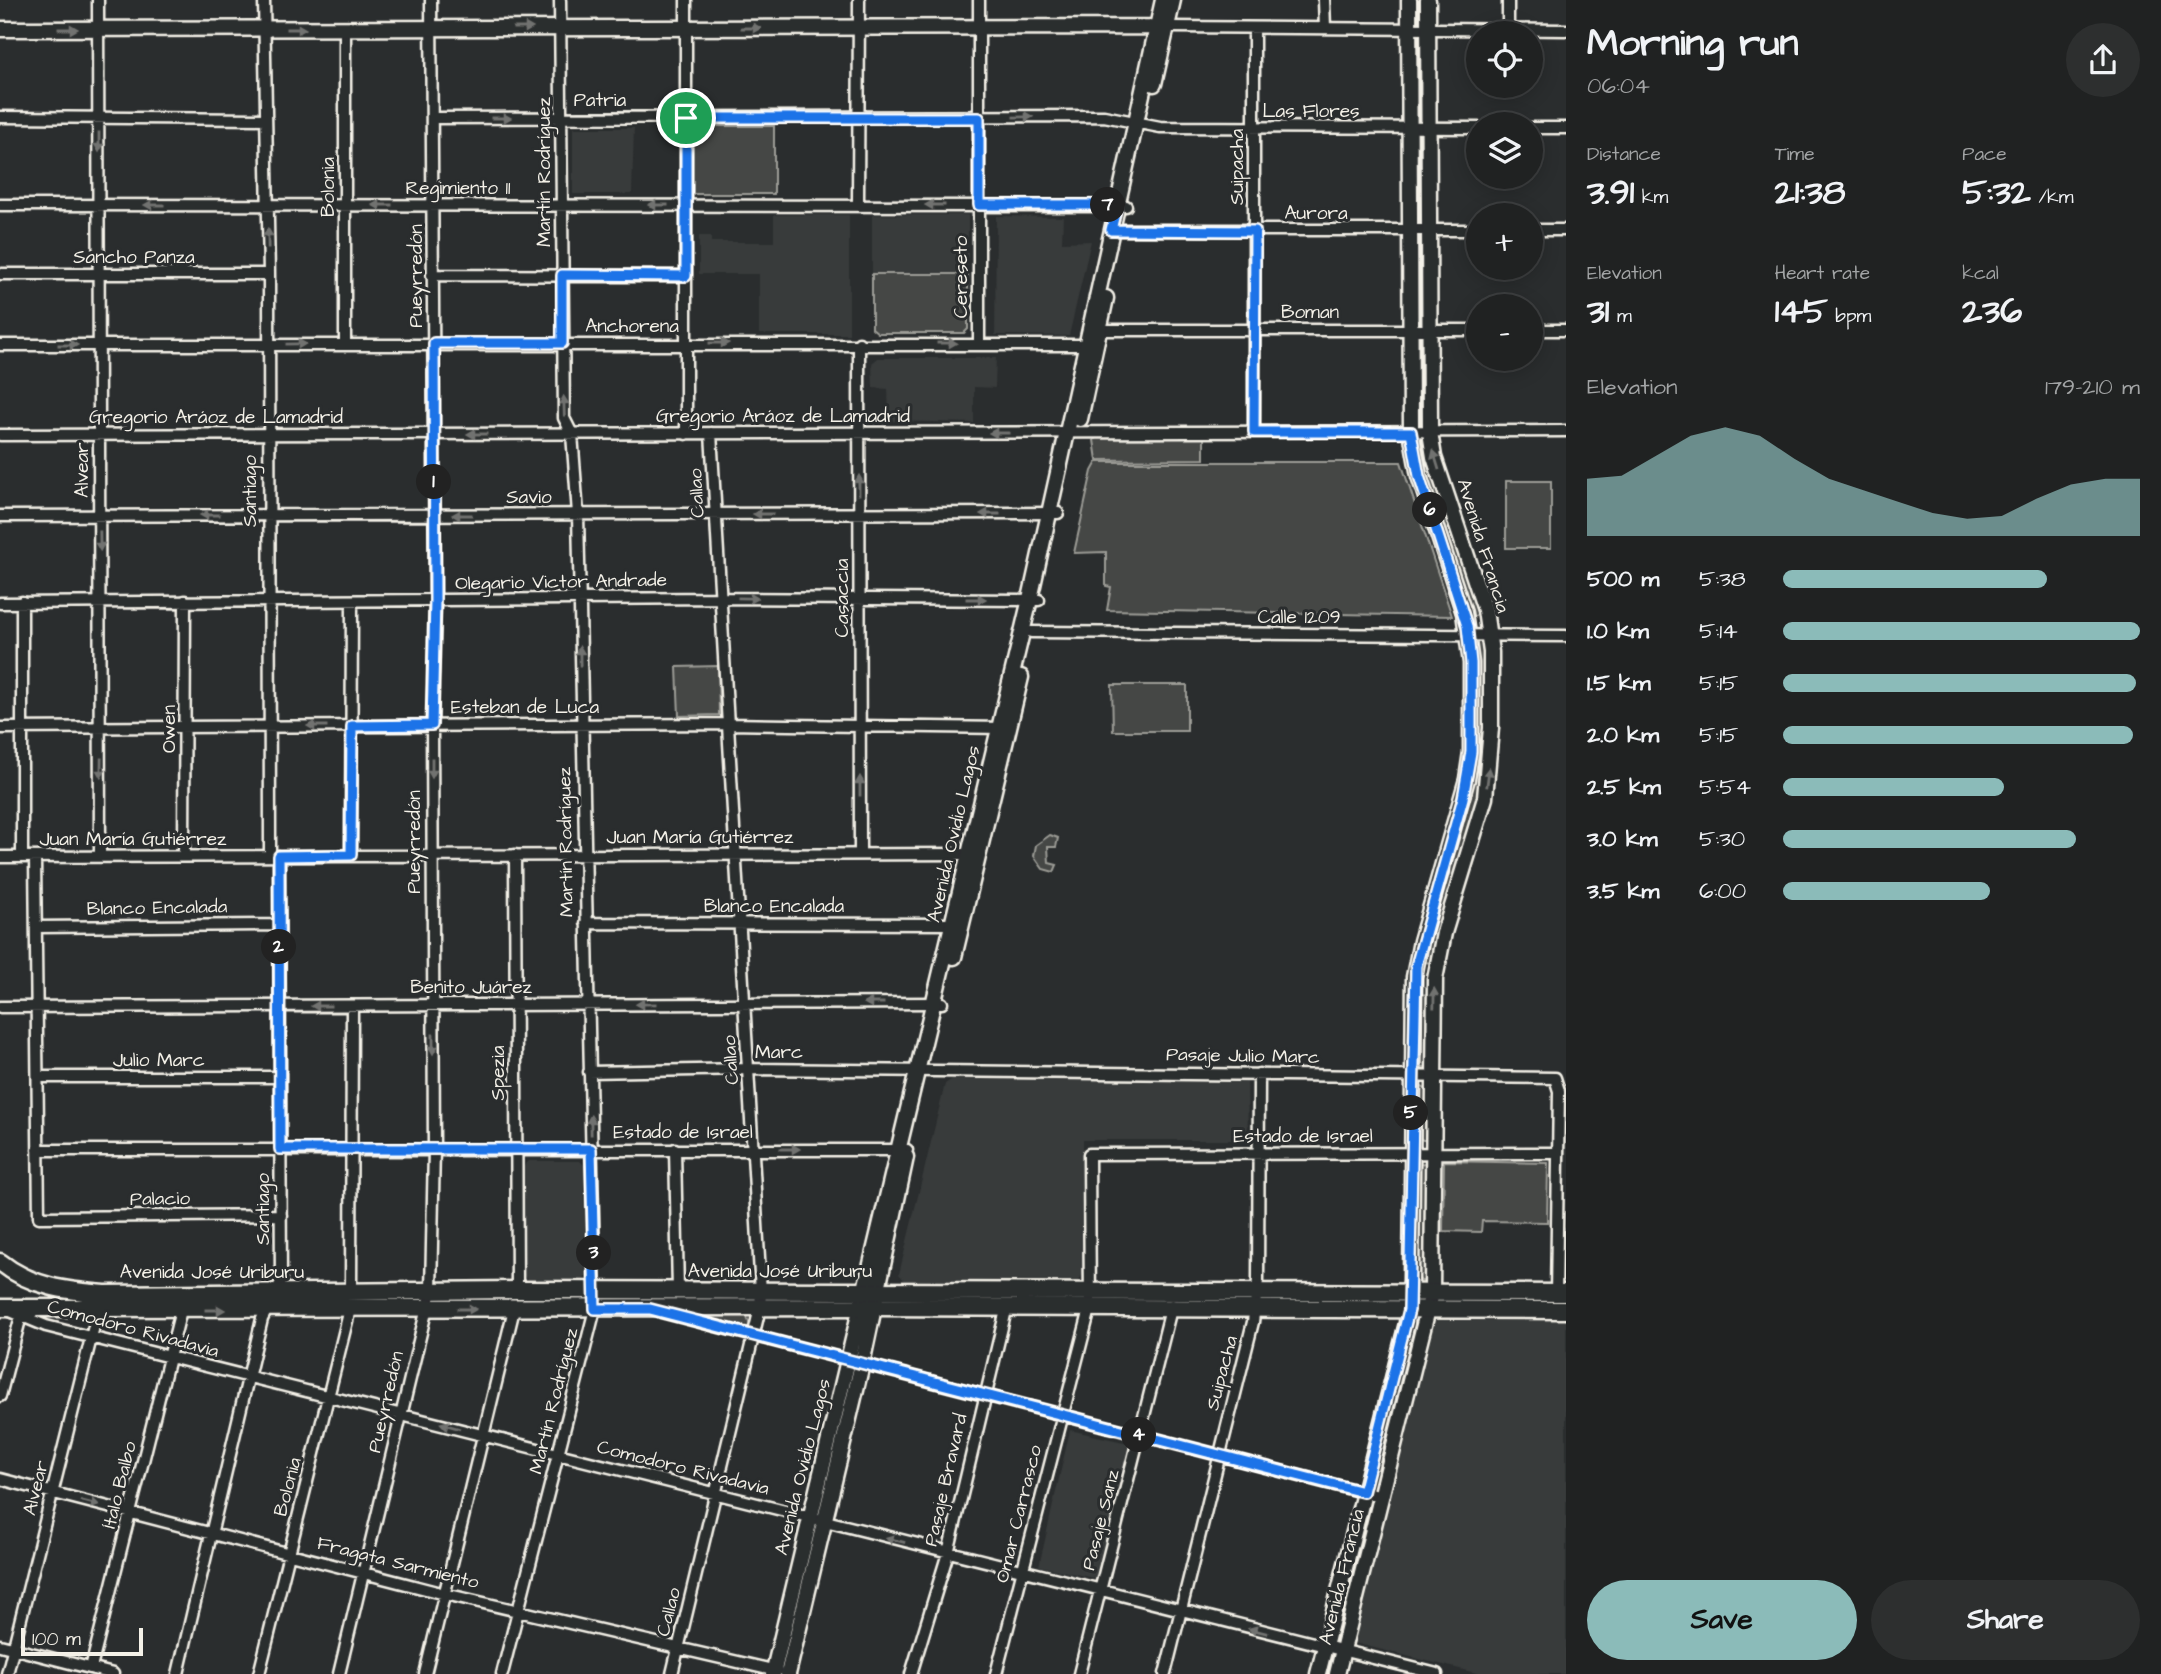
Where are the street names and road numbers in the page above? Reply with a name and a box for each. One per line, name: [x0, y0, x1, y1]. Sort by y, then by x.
street label: Patria: [574, 87, 627, 114]
street label: Martín Rodríguez: [531, 96, 559, 247]
street label: Las Flores: [1262, 98, 1360, 125]
street label: Suipacha: [1224, 129, 1251, 205]
street label: Bolonia: [315, 157, 342, 217]
street label: Regimiento 11: [406, 175, 511, 203]
street label: Aurora: [1284, 200, 1348, 227]
street label: Pueyrredón: [403, 224, 431, 328]
street label: Cereseto: [948, 235, 975, 318]
street label: Sancho Panza: [73, 244, 195, 271]
street label: Boman: [1281, 299, 1339, 326]
street label: Anchorena: [585, 313, 679, 340]
street label: Gregorio Aráoz de Lamadrid: [656, 403, 910, 431]
street label: Gregorio Aráoz de Lamadrid: [89, 404, 343, 432]
street label: Alvear: [69, 442, 96, 498]
street label: Santiago: [237, 455, 265, 527]
street label: Callao: [682, 467, 712, 518]
street label: Avenida Francia: [1450, 476, 1516, 617]
street label: Savio: [506, 484, 552, 511]
street label: Casaccia: [829, 558, 856, 637]
street label: Olegario Victor Andrade: [455, 567, 667, 598]
street label: Calle 1209: [1257, 604, 1341, 631]
street label: Esteban de Luca: [451, 694, 599, 721]
street label: Owen: [156, 705, 183, 753]
street label: Avenida Ovidio Lagos: [920, 743, 988, 925]
street label: Martín Rodríguez: [551, 766, 582, 917]
street label: Pueyrredón: [401, 790, 429, 894]
street label: Juan María Gutiérrez: [607, 824, 794, 851]
street label: Juan María Gutiérrez: [40, 826, 227, 853]
street label: Blanco Encalada: [87, 893, 228, 923]
street label: Blanco Encalada: [704, 893, 845, 920]
street label: Benito Juárez: [410, 974, 532, 1001]
street label: Callao: [716, 1034, 746, 1086]
street label: Marc: [755, 1039, 803, 1066]
street label: Pasaje Julio Marc: [1166, 1041, 1320, 1071]
street label: Spezia: [485, 1045, 512, 1101]
street label: Julio Marc: [113, 1047, 205, 1074]
street label: Estado de Israel: [613, 1119, 753, 1146]
street label: Estado de Israel: [1233, 1123, 1373, 1150]
street label: Santiago: [250, 1173, 278, 1245]
street label: Palacio: [130, 1185, 191, 1213]
street label: Avenida José Uriburu: [688, 1258, 873, 1285]
street label: Avenida José Uriburu: [120, 1259, 305, 1286]
street label: Comodoro Rivadavia: [44, 1293, 222, 1365]
street label: Martín Rodríguez: [523, 1324, 586, 1477]
street label: Suipacha: [1199, 1332, 1245, 1413]
street label: Pueyrredón: [361, 1348, 412, 1456]
street label: Avenida Ovidio Lagos: [768, 1376, 839, 1558]
street label: Pasaje Bravard: [918, 1411, 974, 1549]
street label: Comodoro Rivadavia: [594, 1434, 772, 1503]
street label: Ítalo Balbo: [96, 1438, 144, 1531]
street label: Omar Carrasco: [989, 1442, 1049, 1586]
street label: Bolonia: [267, 1454, 309, 1519]
street label: Alvear: [16, 1457, 56, 1518]
street label: Pasaje Sanz: [1075, 1466, 1127, 1573]
street label: Avenida Francia: [1312, 1506, 1372, 1648]
street label: Fragata Sarmiento: [314, 1530, 482, 1597]
street label: Callao: [650, 1584, 688, 1639]

